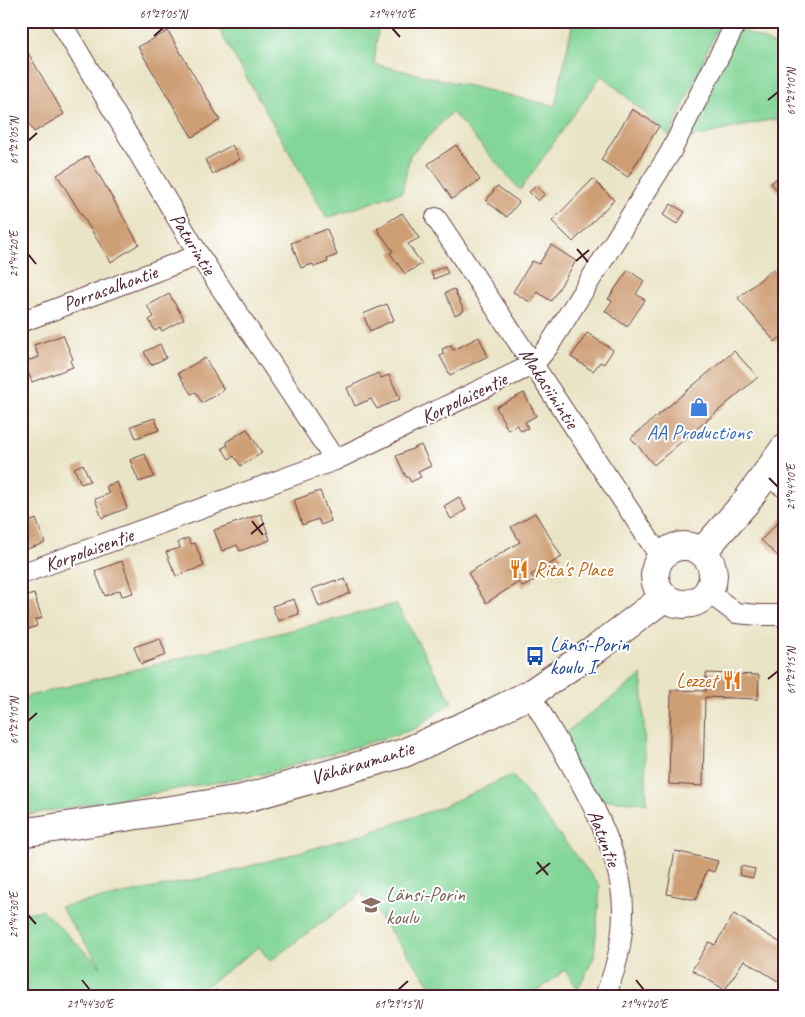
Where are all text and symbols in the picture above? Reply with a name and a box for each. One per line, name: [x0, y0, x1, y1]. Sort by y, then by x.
text: 61°29'05"N: [139, 6, 188, 22]
text: 21°44'10"E: [369, 6, 417, 22]
text: 61°29'10"N: [783, 67, 799, 116]
text: 61°29'05"N: [6, 116, 22, 165]
street label: Paturintie: [164, 208, 222, 281]
text: 21°44'20"E: [6, 229, 22, 277]
street label: Porrasalhontie: [59, 259, 162, 317]
street label: Makasiinintie: [514, 343, 585, 434]
street label: Korpolaisentie: [417, 366, 512, 429]
shop icon: AA Productions: [688, 396, 710, 418]
place label: AA Productions: [647, 420, 753, 445]
text: 21°44'10"E: [783, 462, 799, 510]
street label: Korpolaisentie: [41, 522, 138, 578]
place label: Rita's Place: [534, 557, 614, 582]
restaurant icon: Rita's Place: [508, 558, 530, 580]
place label: Länsi-Porin koulu I: [550, 632, 630, 680]
bus stop icon: Länsi-Porin koulu I: [524, 645, 546, 667]
text: 61°29'15"N: [783, 646, 799, 695]
place label: Lezzet: [676, 668, 720, 693]
restaurant icon: Lezzet: [721, 669, 743, 691]
text: 61°29'10"N: [6, 696, 22, 745]
street label: Vähäraumantie: [308, 735, 418, 790]
street label: Aatuntie: [582, 806, 627, 871]
place label: Länsi-Porin koulu: [386, 882, 466, 930]
text: 21°44'30"E: [6, 890, 22, 938]
school or university icon: Länsi-Porin koulu: [360, 894, 382, 916]
text: 21°44'30"E: [67, 996, 115, 1012]
text: 61°29'15"N: [374, 996, 423, 1012]
text: 21°44'20"E: [621, 996, 669, 1012]

